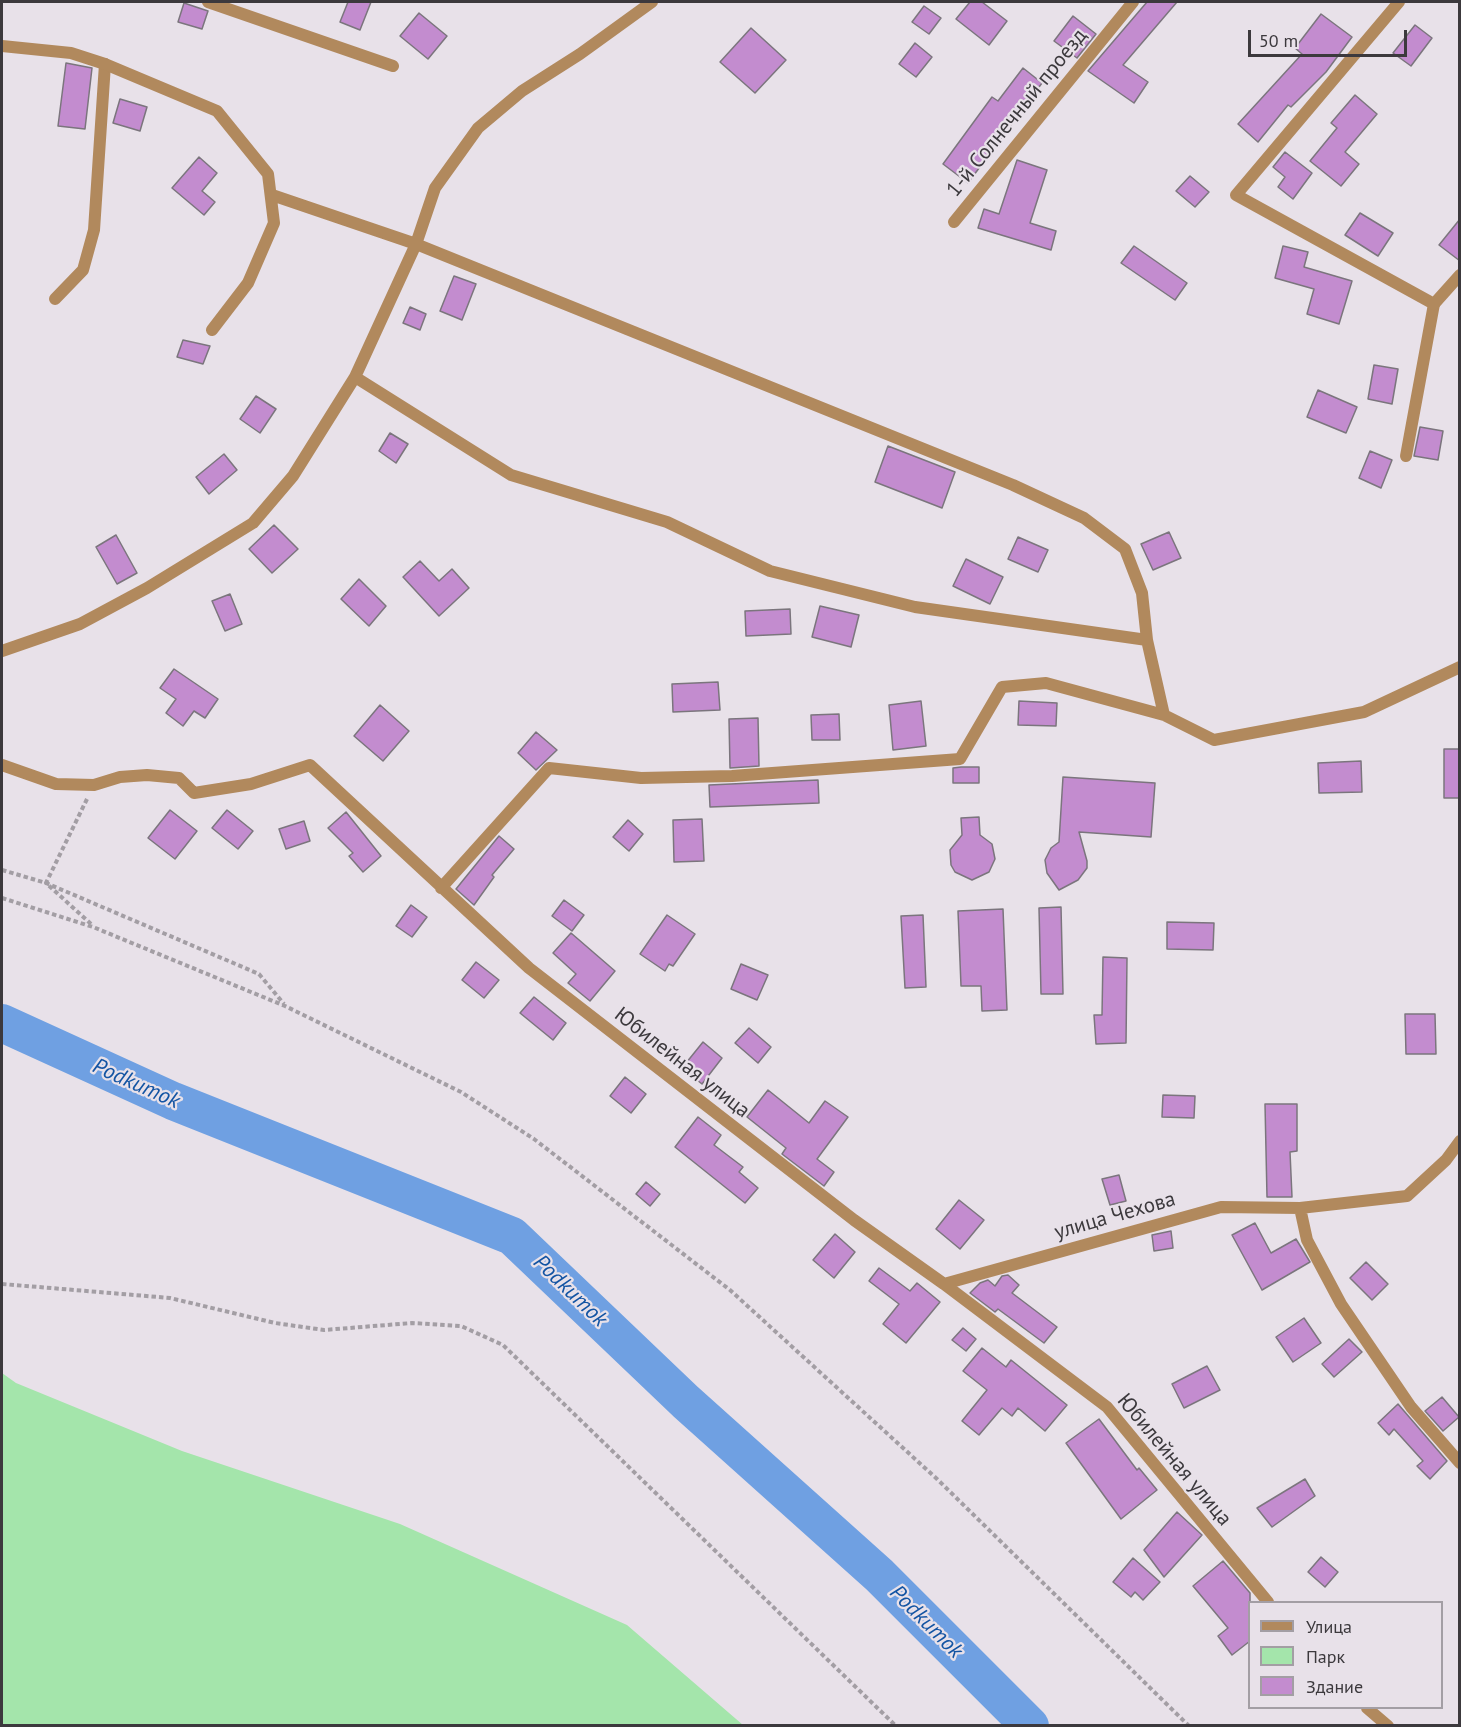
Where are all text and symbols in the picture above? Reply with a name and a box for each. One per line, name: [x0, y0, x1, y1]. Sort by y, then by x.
scale bar: [1251, 18, 1410, 56]
street label: 1-й Солнечный проезд: [942, 24, 1092, 202]
text: 50 m: [1259, 29, 1298, 52]
street label: Юбилейная улица: [609, 1002, 755, 1124]
water label: Podkumok: [88, 1053, 184, 1115]
street label: улица Чехова: [1052, 1187, 1178, 1245]
water label: Podkumok: [528, 1249, 612, 1333]
street label: Юбилейная улица: [1111, 1389, 1237, 1531]
water label: Podkumok: [884, 1580, 968, 1664]
legend: [1248, 1601, 1443, 1709]
text: Улица: [1306, 1615, 1352, 1638]
text: Парк: [1306, 1645, 1345, 1668]
text: Здание: [1306, 1675, 1363, 1698]

